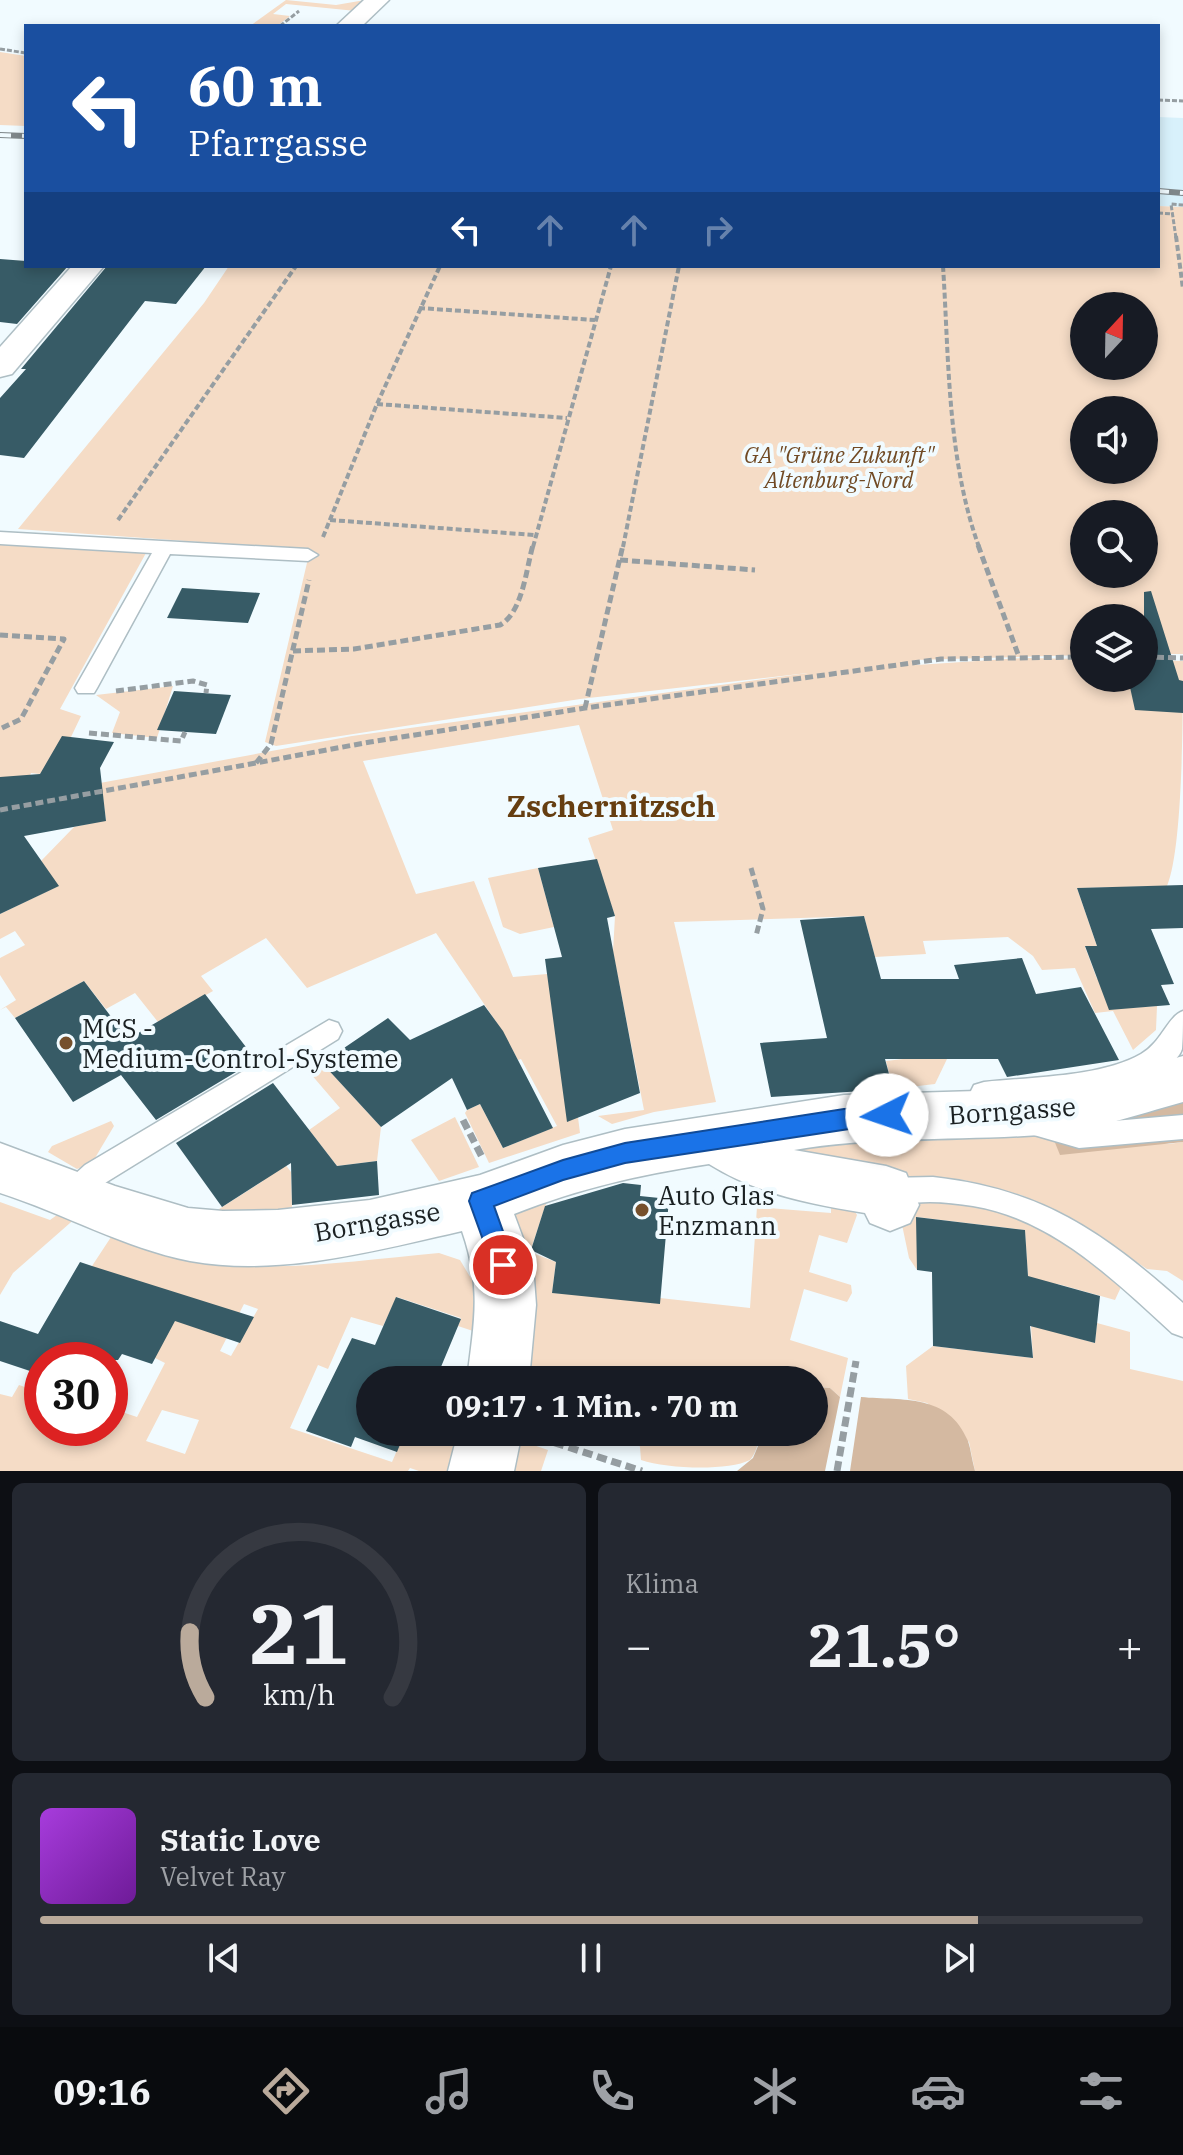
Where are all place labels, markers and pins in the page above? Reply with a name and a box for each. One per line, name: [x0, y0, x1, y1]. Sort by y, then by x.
place label: MCS - Medium-Control-Systeme: [82, 1011, 399, 1075]
marker: MCS - Medium-Control-Systeme: [57, 1034, 75, 1052]
place label: Auto Glas Enzmann: [658, 1178, 777, 1242]
marker: Auto Glas Enzmann: [633, 1201, 651, 1219]
pin: [469, 1231, 537, 1299]

